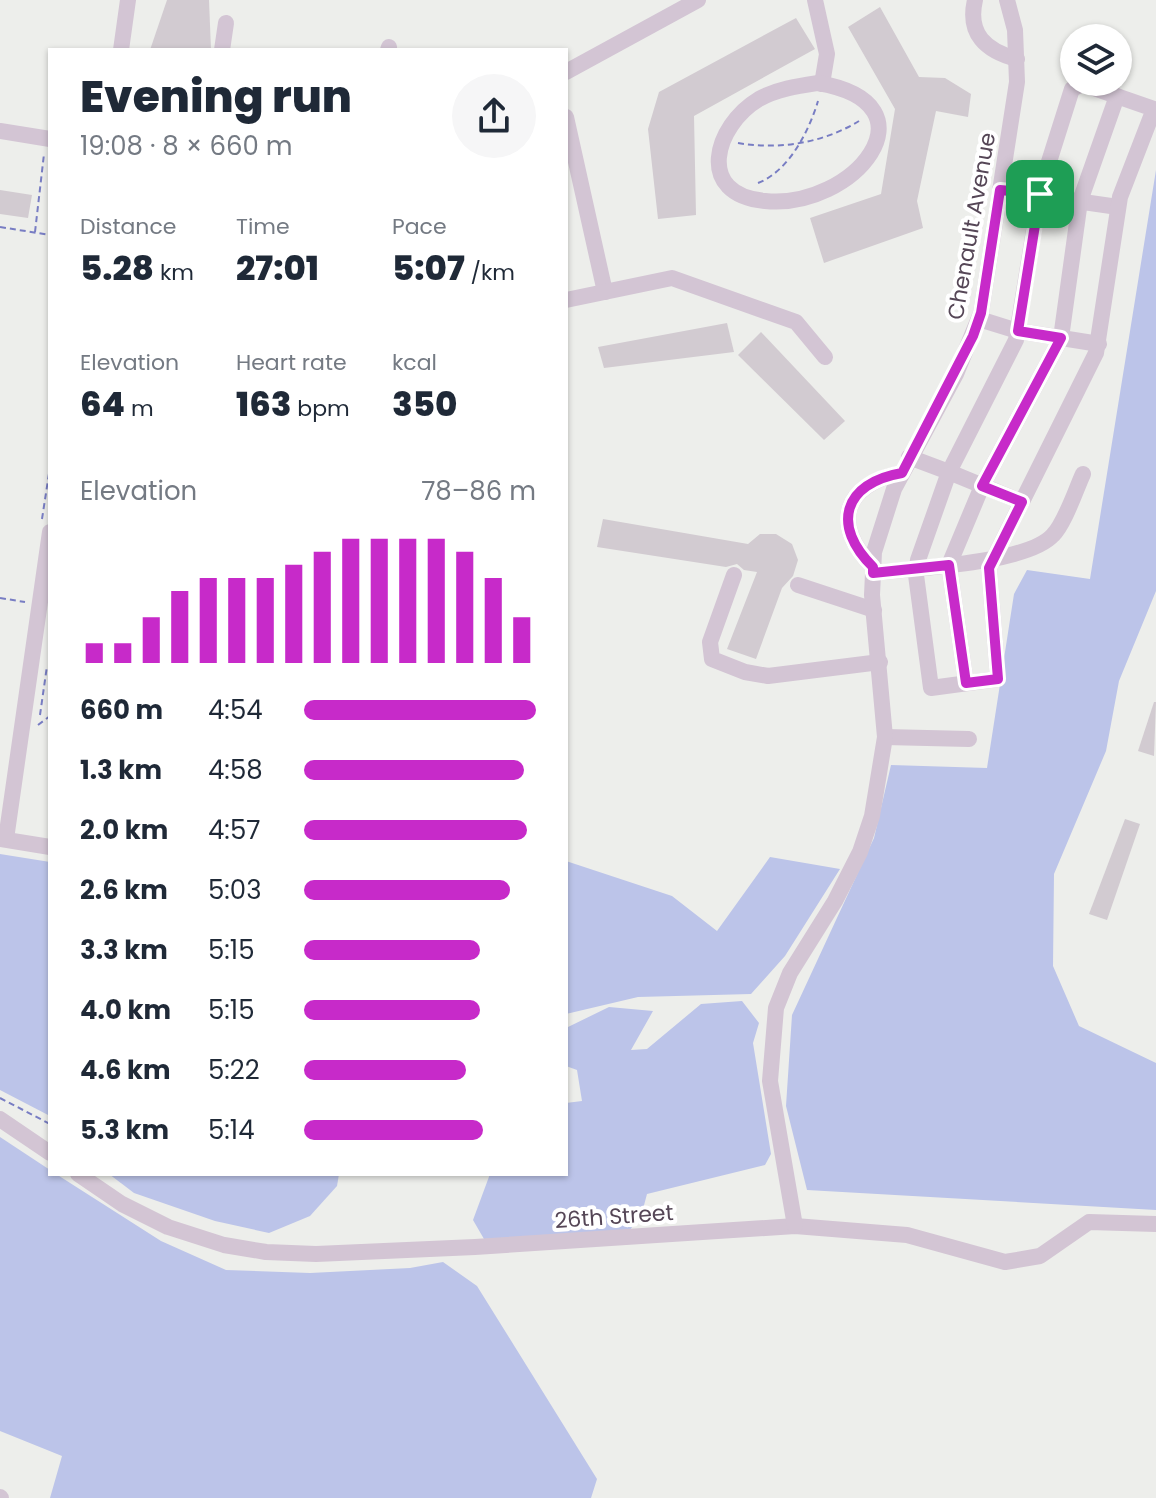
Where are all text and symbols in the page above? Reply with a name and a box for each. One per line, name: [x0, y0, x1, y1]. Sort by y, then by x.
map controls: [1060, 24, 1132, 96]
button: layers: [1060, 24, 1132, 96]
text: Evening run: [80, 66, 352, 127]
button: share: [452, 74, 536, 158]
text: 19:08 · 8 × 660 m: [80, 128, 292, 164]
street label: Chenault Avenue: [940, 130, 1003, 322]
pin: [1006, 160, 1074, 228]
icon: arrive: [1018, 172, 1062, 216]
text: Distance: [80, 211, 176, 242]
text: Time: [236, 211, 290, 242]
text: Pace: [392, 211, 447, 242]
text: 5.28: [80, 244, 154, 292]
text: 27:01: [236, 244, 319, 292]
text: 5:07: [392, 244, 465, 292]
text: km: [154, 257, 194, 288]
text: /km: [465, 257, 515, 288]
text: Elevation: [80, 347, 179, 378]
text: Heart rate: [236, 347, 347, 378]
text: kcal: [392, 347, 437, 378]
text: 64: [80, 380, 125, 428]
text: 163: [236, 380, 292, 428]
text: 350: [392, 380, 457, 428]
text: m: [125, 393, 154, 424]
text: bpm: [292, 393, 350, 424]
text: Elevation: [80, 473, 197, 509]
text: 78–86 m: [421, 473, 536, 509]
text: 660 m: [80, 692, 163, 728]
text: 4:54: [208, 692, 263, 728]
text: 1.3 km: [80, 752, 162, 788]
text: 4:58: [208, 752, 263, 788]
text: 2.0 km: [80, 812, 168, 848]
text: 4:57: [208, 812, 260, 848]
text: 2.6 km: [80, 872, 168, 908]
text: 5:03: [208, 872, 262, 908]
text: 3.3 km: [80, 932, 168, 968]
text: 5:15: [208, 932, 255, 968]
text: 4.0 km: [80, 992, 171, 1028]
text: 5:15: [208, 992, 255, 1028]
text: 4.6 km: [80, 1052, 171, 1088]
text: 5:22: [208, 1052, 260, 1088]
text: 5.3 km: [80, 1112, 169, 1148]
text: 5:14: [208, 1112, 255, 1148]
street label: 26th Street: [554, 1197, 674, 1236]

